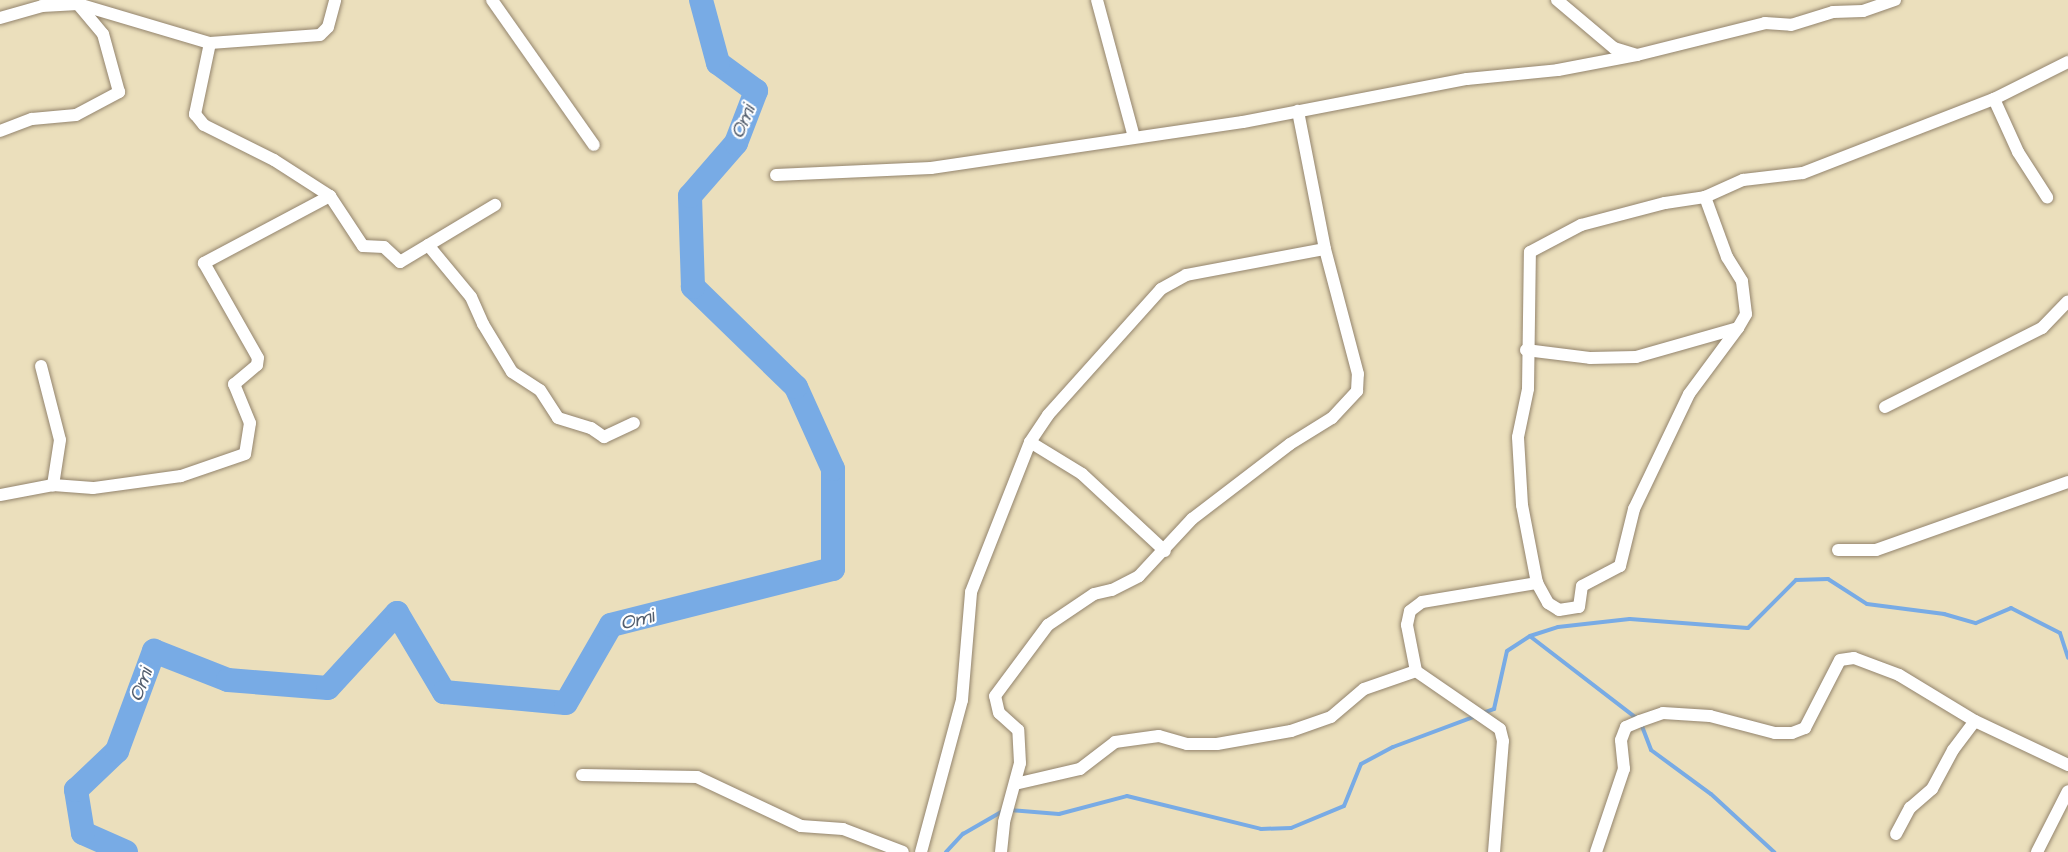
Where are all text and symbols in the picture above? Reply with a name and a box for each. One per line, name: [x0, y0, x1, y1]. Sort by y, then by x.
water label: Omi: [725, 102, 761, 142]
water label: Omi: [618, 603, 656, 637]
water label: Omi: [123, 665, 159, 705]

